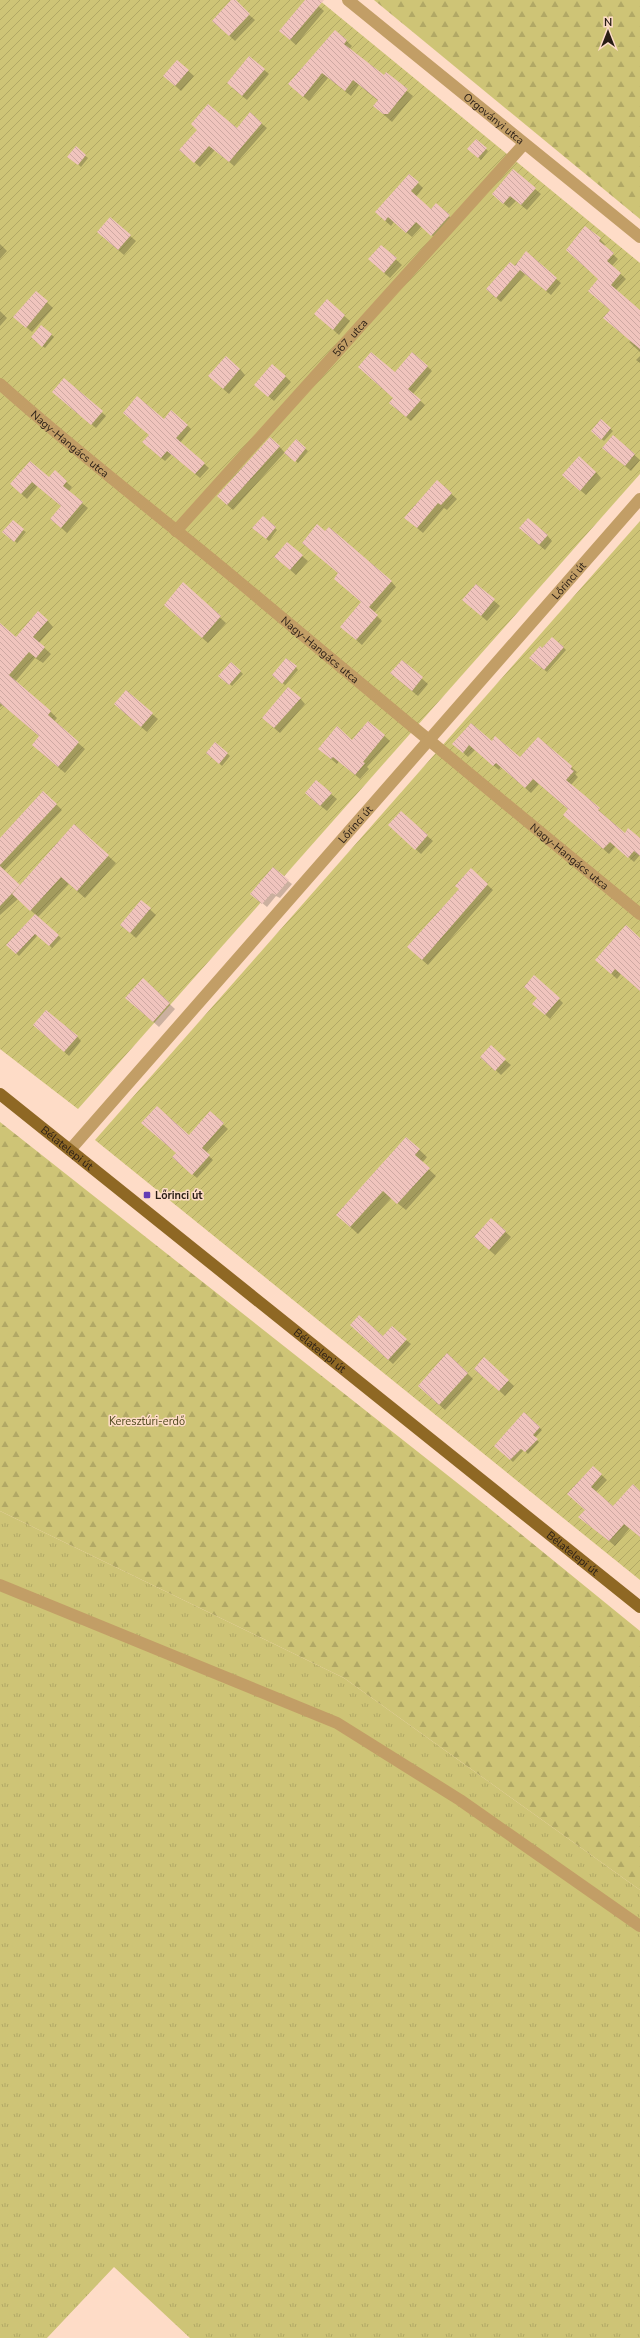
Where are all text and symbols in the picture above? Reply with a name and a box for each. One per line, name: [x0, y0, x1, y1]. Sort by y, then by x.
north arrow: [588, 12, 628, 52]
text: N: [604, 15, 612, 30]
street label: Orgoványi utca: [460, 90, 527, 148]
street label: 567. utca: [329, 316, 371, 360]
street label: Nagy-Hangács utca: [27, 407, 112, 481]
street label: Lőrinci út: [548, 559, 590, 603]
street label: Nagy-Hangács utca: [278, 613, 362, 687]
street label: Lőrinci út: [335, 802, 376, 847]
street label: Nagy-Hangács utca: [527, 820, 612, 894]
street label: Bélatelepi út: [38, 1123, 96, 1174]
place label: Lőrinci út: [155, 1188, 203, 1203]
marker: Lőrinci út: [142, 1190, 152, 1200]
street label: Bélatelepi út: [290, 1325, 349, 1376]
park label: Keresztúri-erdő: [109, 1414, 185, 1429]
street label: Bélatelepi út: [543, 1528, 602, 1579]

